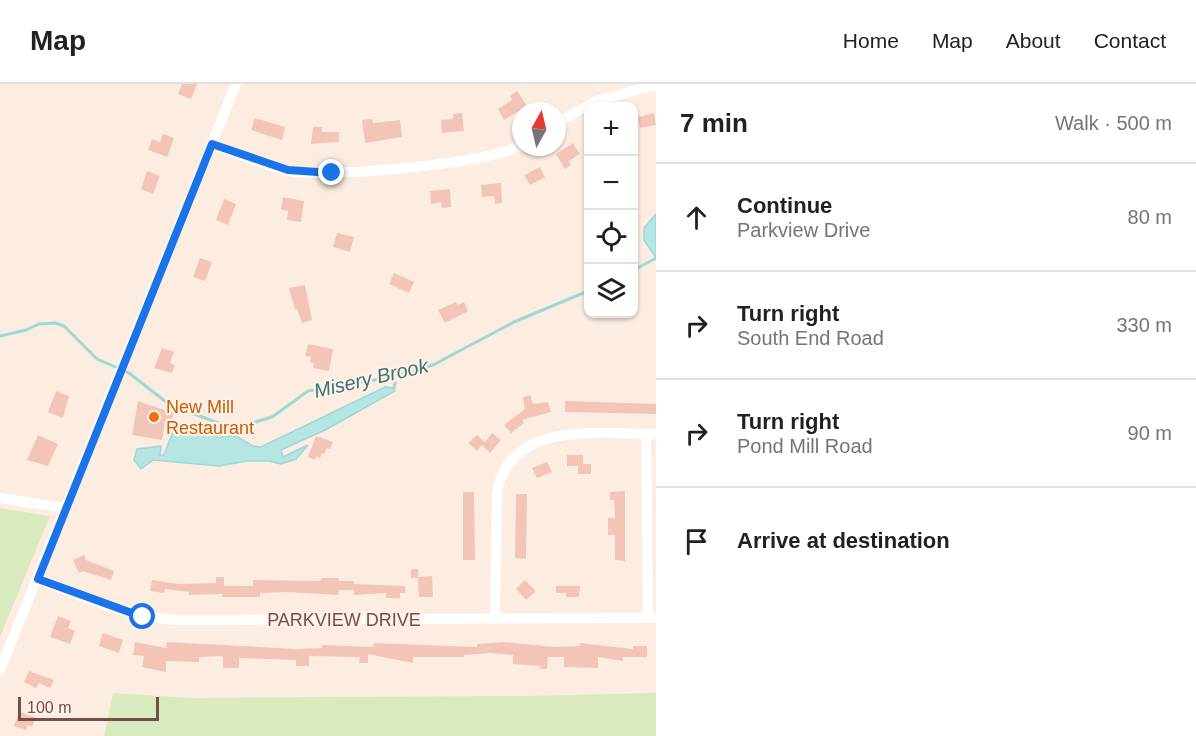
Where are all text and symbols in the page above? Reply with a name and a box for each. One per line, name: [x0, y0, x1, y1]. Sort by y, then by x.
text: Map: [30, 25, 86, 56]
text: Home: [843, 29, 899, 52]
text: Map: [932, 29, 973, 52]
text: About: [1006, 29, 1061, 52]
text: Contact: [1094, 29, 1166, 52]
north arrow: [512, 102, 566, 156]
map controls: [584, 102, 638, 318]
button: +: [584, 102, 638, 156]
text: 7 min: [680, 108, 748, 138]
text: Walk · 500 m: [1055, 112, 1172, 134]
button: −: [584, 156, 638, 210]
route end: [318, 159, 344, 185]
text: Continue: [737, 193, 832, 218]
icon: ahead: [680, 201, 713, 234]
text: 80 m: [1128, 206, 1172, 228]
button: locate: [584, 210, 638, 264]
text: Parkview Drive: [737, 219, 870, 241]
button: layers: [584, 264, 638, 318]
text: Turn right: [737, 301, 839, 326]
icon: right: [680, 309, 713, 342]
text: 330 m: [1116, 314, 1172, 336]
text: South End Road: [737, 327, 884, 349]
water label: Misery Brook: [312, 354, 431, 402]
place label: New Mill Restaurant: [166, 397, 254, 438]
text: Turn right: [737, 409, 839, 434]
marker: New Mill Restaurant: [147, 410, 161, 424]
icon: right: [680, 417, 713, 450]
text: 90 m: [1128, 422, 1172, 444]
text: Pond Mill Road: [737, 435, 873, 457]
icon: arrive: [680, 525, 713, 558]
text: Arrive at destination: [737, 528, 950, 553]
route start: [129, 603, 155, 629]
street label: PARKVIEW DRIVE: [267, 610, 421, 630]
scale bar: [18, 694, 159, 722]
text: 100 m: [27, 699, 71, 716]

